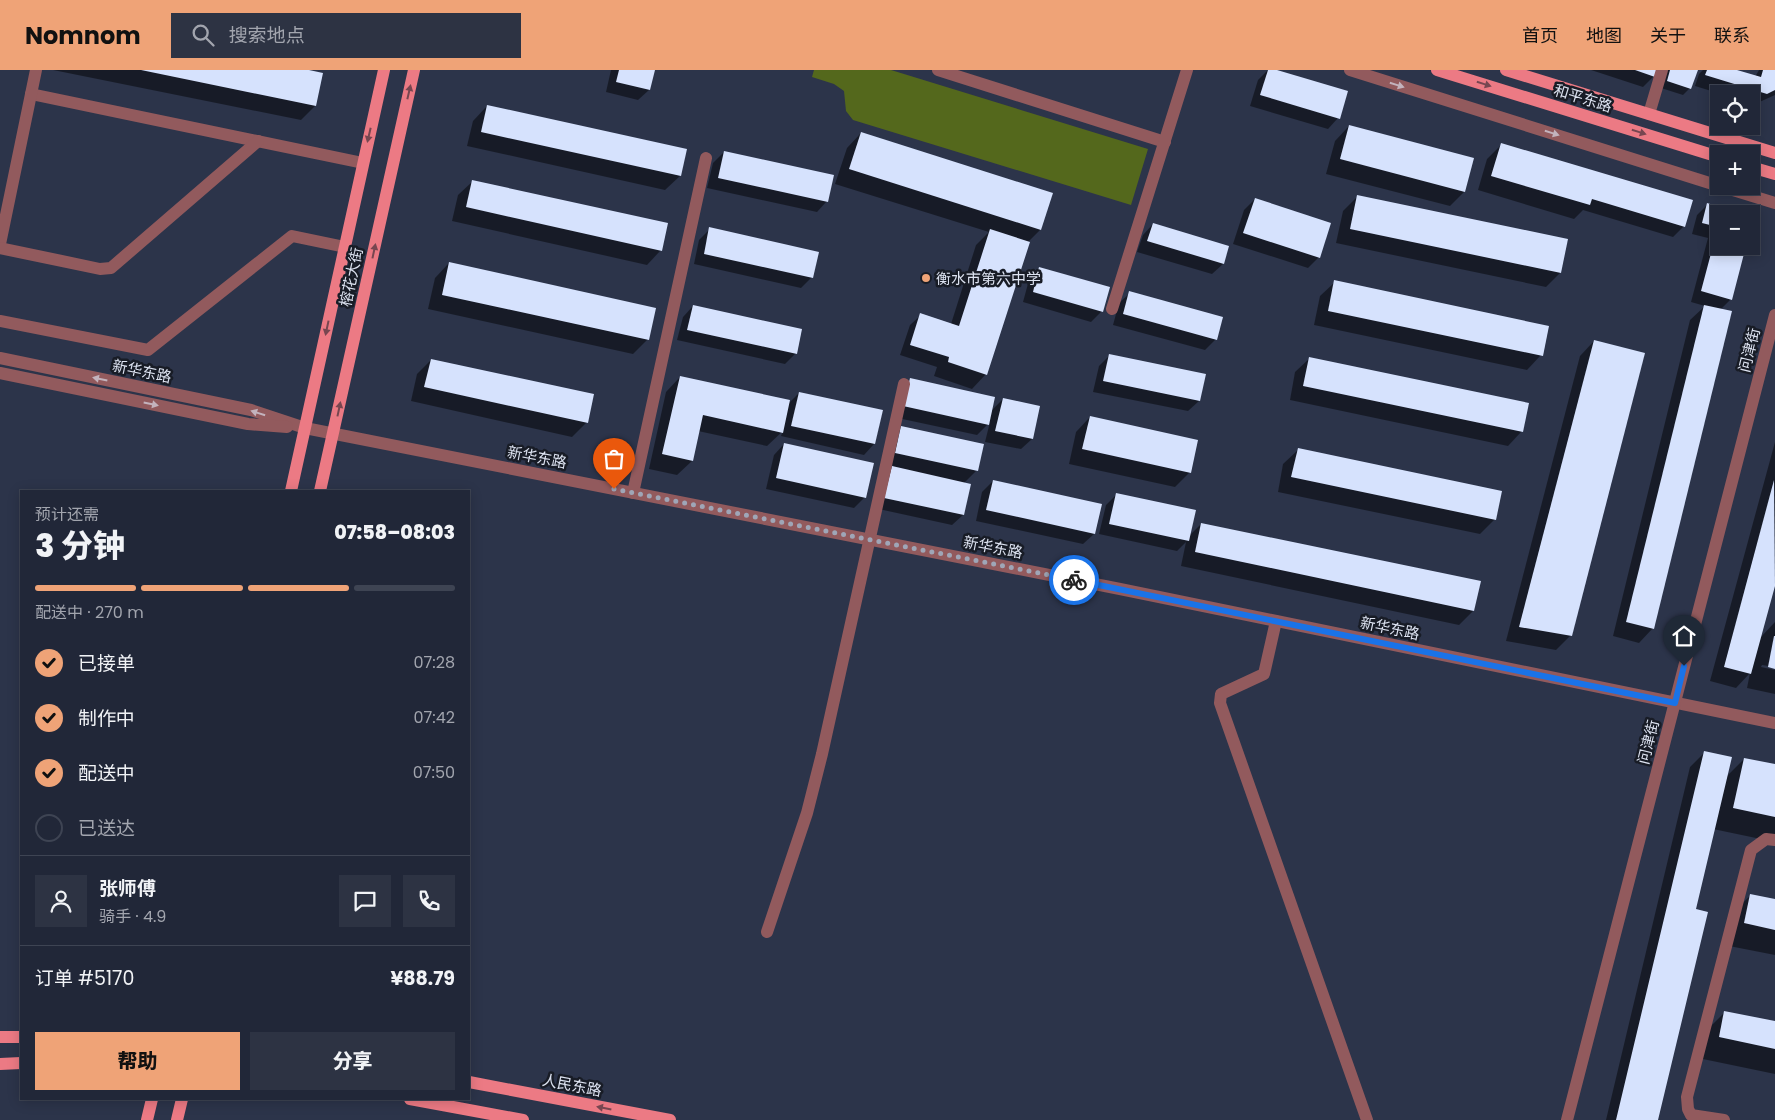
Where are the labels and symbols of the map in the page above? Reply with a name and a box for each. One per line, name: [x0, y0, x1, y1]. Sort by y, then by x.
street label: 和平东路: [1551, 79, 1615, 117]
one-way arrow: [1389, 81, 1404, 89]
one-way arrow: [1476, 81, 1491, 89]
one-way arrow: [405, 85, 413, 100]
one-way arrow: [365, 127, 373, 143]
one-way arrow: [1632, 129, 1647, 137]
one-way arrow: [1544, 130, 1559, 138]
one-way arrow: [370, 243, 378, 258]
street label: 榕花大街: [334, 245, 368, 309]
place label: 衡水市第六中学: [936, 268, 1041, 289]
marker: 衡水市第六中学: [920, 272, 932, 284]
one-way arrow: [323, 320, 331, 335]
street label: 问津街: [1733, 326, 1765, 374]
street label: 新华东路: [110, 354, 174, 388]
one-way arrow: [92, 375, 107, 383]
one-way arrow: [143, 400, 158, 408]
one-way arrow: [335, 401, 343, 417]
one-way arrow: [251, 408, 266, 416]
pin: [593, 438, 635, 489]
street label: 新华东路: [506, 441, 568, 473]
street label: 新华东路: [962, 531, 1024, 563]
courier: [1049, 555, 1099, 605]
street label: 新华东路: [1358, 611, 1422, 645]
pin: [1663, 615, 1705, 666]
street label: 问津街: [1632, 718, 1664, 766]
street label: 人民东路: [541, 1069, 603, 1101]
one-way arrow: [596, 1103, 612, 1111]

